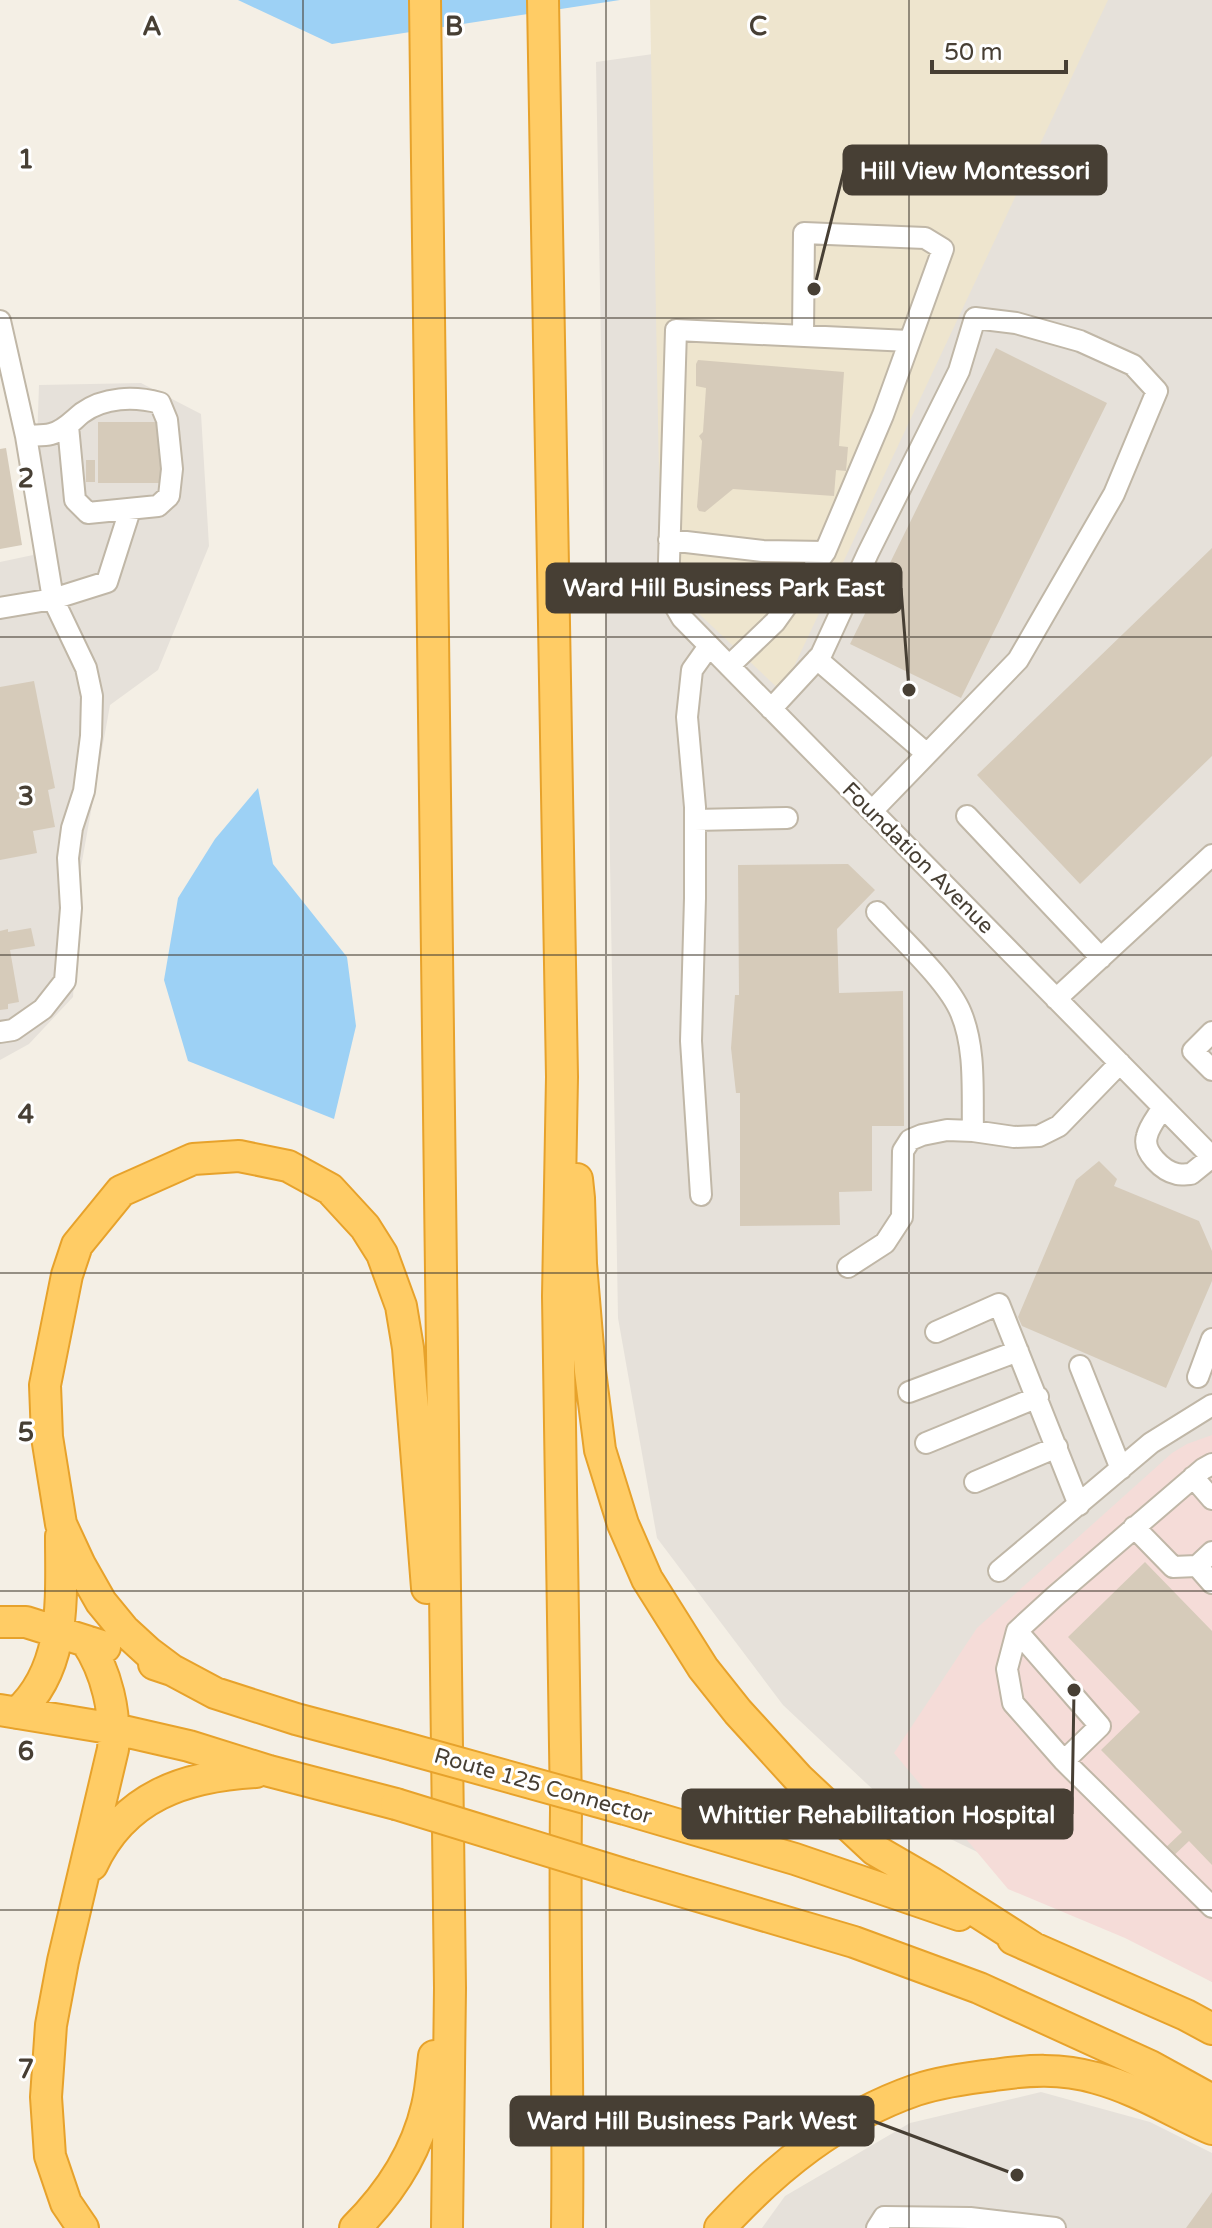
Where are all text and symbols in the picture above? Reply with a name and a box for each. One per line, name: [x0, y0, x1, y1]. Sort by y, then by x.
text: A: [142, 11, 162, 42]
text: B: [445, 11, 463, 42]
text: C: [749, 11, 767, 42]
scale bar: [932, 24, 1066, 74]
text: 50 m: [944, 38, 1002, 67]
text: 1: [18, 144, 34, 175]
callout: Hill View Montessori: [844, 146, 1106, 194]
text: Hill View Montessori: [860, 157, 1090, 186]
text: 2: [18, 463, 34, 494]
callout: Ward Hill Business Park East: [547, 564, 901, 612]
text: Ward Hill Business Park East: [563, 574, 886, 603]
street label: Foundation Avenue: [837, 777, 999, 939]
text: 3: [18, 781, 34, 812]
text: 4: [18, 1099, 34, 1130]
text: 5: [18, 1417, 34, 1448]
text: 6: [18, 1736, 34, 1767]
street label: Route 125 Connector: [431, 1742, 655, 1830]
callout: Whittier Rehabilitation Hospital: [683, 1790, 1072, 1838]
text: Whittier Rehabilitation Hospital: [699, 1801, 1055, 1830]
text: 7: [18, 2054, 34, 2085]
callout: Ward Hill Business Park West: [511, 2097, 873, 2145]
text: Ward Hill Business Park West: [527, 2107, 858, 2136]

